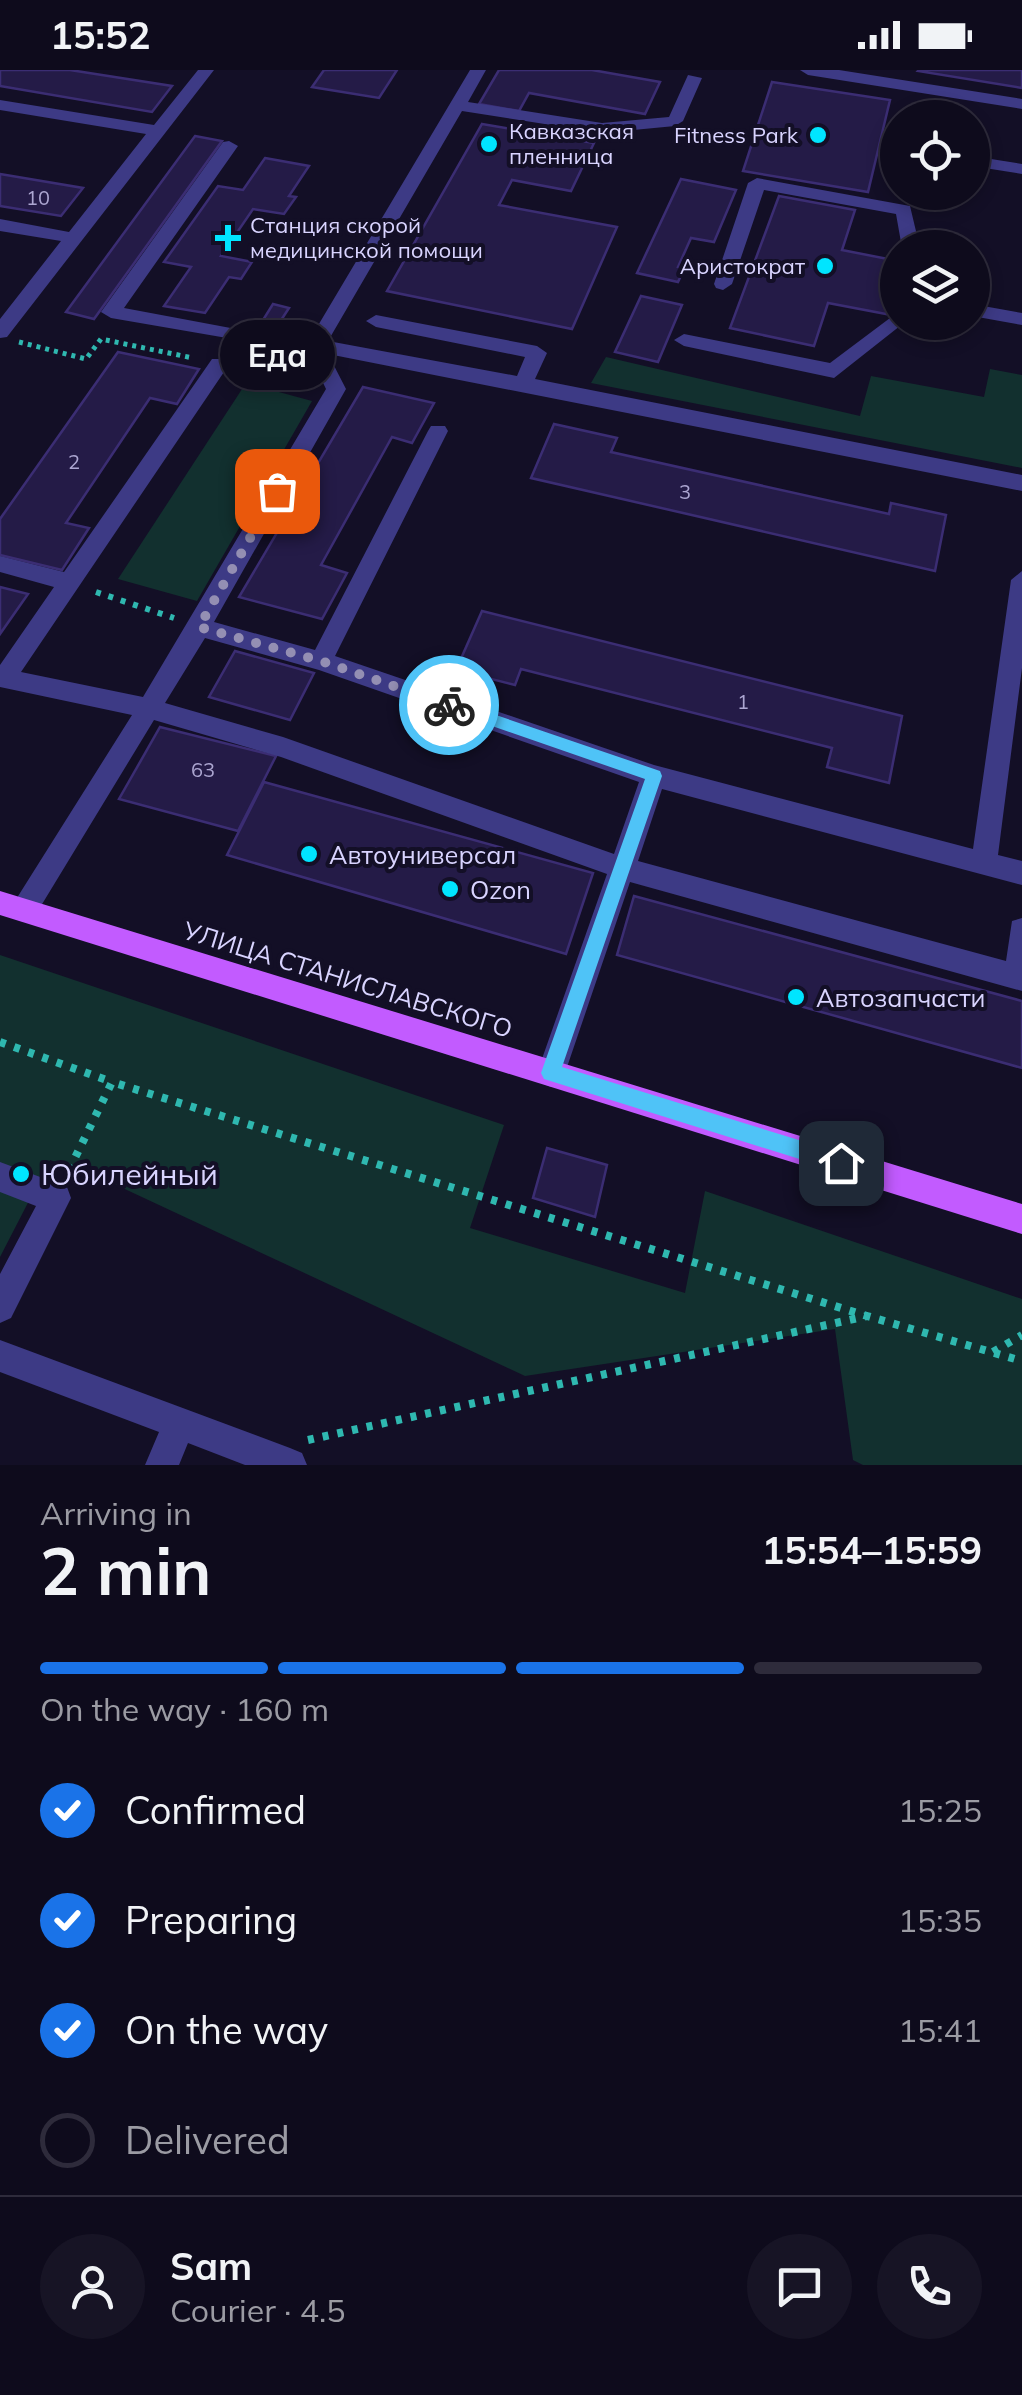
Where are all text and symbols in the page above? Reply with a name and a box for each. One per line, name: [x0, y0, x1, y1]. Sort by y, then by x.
text: 15:52: [50, 11, 151, 59]
map controls: [880, 100, 990, 340]
button: locate: [880, 100, 990, 210]
place label: Кавказская пленница: [509, 117, 634, 170]
place label: Fitness Park: [674, 121, 799, 149]
marker: Fitness Park: [807, 124, 829, 146]
marker: Кавказская пленница: [478, 133, 500, 155]
house number: 10: [26, 185, 50, 210]
place label: Станция скорой медицинской помощи: [250, 211, 483, 264]
marker: Станция скорой медицинской помощи: [215, 225, 241, 251]
button: layers: [880, 230, 990, 340]
place label: Аристократ: [680, 252, 805, 280]
marker: Аристократ: [814, 255, 836, 277]
callout: Еда: [220, 321, 334, 391]
text: Еда: [248, 335, 307, 375]
house number: 2: [68, 449, 80, 474]
pin: [235, 449, 320, 534]
icon: bag: [250, 464, 305, 519]
house number: 3: [679, 479, 691, 504]
courier: [399, 655, 499, 755]
icon: bike: [422, 678, 477, 733]
house number: 1: [737, 689, 749, 714]
house number: 63: [191, 757, 215, 782]
place label: Автоуниверсал: [329, 839, 516, 870]
marker: Автоуниверсал: [298, 843, 320, 865]
place label: Ozon: [470, 874, 531, 905]
marker: Ozon: [439, 878, 461, 900]
street label: УЛИЦА СТАНИСЛАВСКОГО: [179, 914, 516, 1044]
place label: Автозапчасти: [816, 982, 985, 1013]
marker: Автозапчасти: [785, 986, 807, 1008]
pin: [799, 1121, 884, 1206]
icon: home: [814, 1136, 869, 1191]
place label: Юбилейный: [41, 1155, 218, 1193]
marker: Юбилейный: [10, 1163, 32, 1185]
text: Arriving in: [40, 1493, 192, 1533]
text: 15:54–15:59: [762, 1526, 982, 1574]
text: 2 min: [40, 1530, 211, 1611]
text: On the way · 160 m: [40, 1689, 329, 1729]
icon: check: [40, 1783, 95, 1838]
text: Confirmed: [125, 1786, 306, 1834]
text: 15:25: [898, 1790, 982, 1830]
icon: check: [40, 1893, 95, 1948]
text: Preparing: [125, 1896, 297, 1944]
text: 15:35: [898, 1900, 982, 1940]
icon: check: [40, 2003, 95, 2058]
text: On the way: [125, 2006, 328, 2054]
text: 15:41: [898, 2010, 982, 2050]
text: Delivered: [125, 2116, 290, 2164]
button: person: [40, 2234, 145, 2339]
button: chat: [747, 2234, 852, 2339]
button: phone: [877, 2234, 982, 2339]
text: Sam: [170, 2242, 252, 2290]
text: Courier · 4.5: [170, 2290, 346, 2330]

